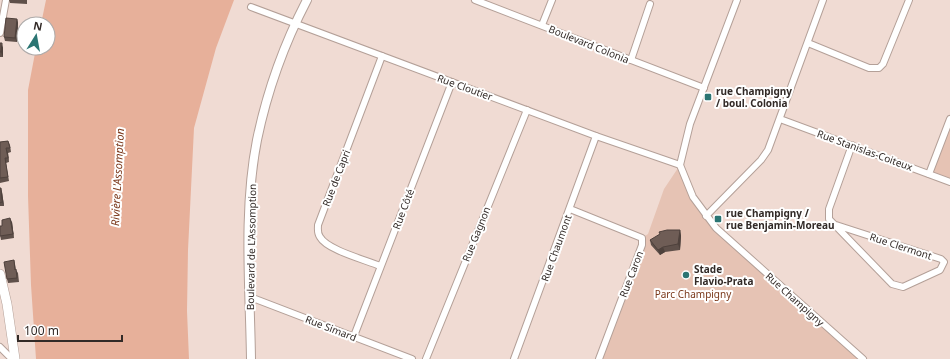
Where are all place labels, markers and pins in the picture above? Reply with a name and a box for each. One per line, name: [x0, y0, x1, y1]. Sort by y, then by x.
place label: rue Champigny / boul. Colonia: [716, 84, 792, 110]
marker: rue Champigny / boul. Colonia: [703, 92, 713, 102]
place label: rue Champigny / rue Benjamin-Moreau: [726, 206, 834, 232]
marker: rue Champigny / rue Benjamin-Moreau: [713, 214, 723, 224]
place label: Stade Flavio-Prata: [694, 262, 753, 288]
marker: Stade Flavio-Prata: [681, 270, 691, 280]

